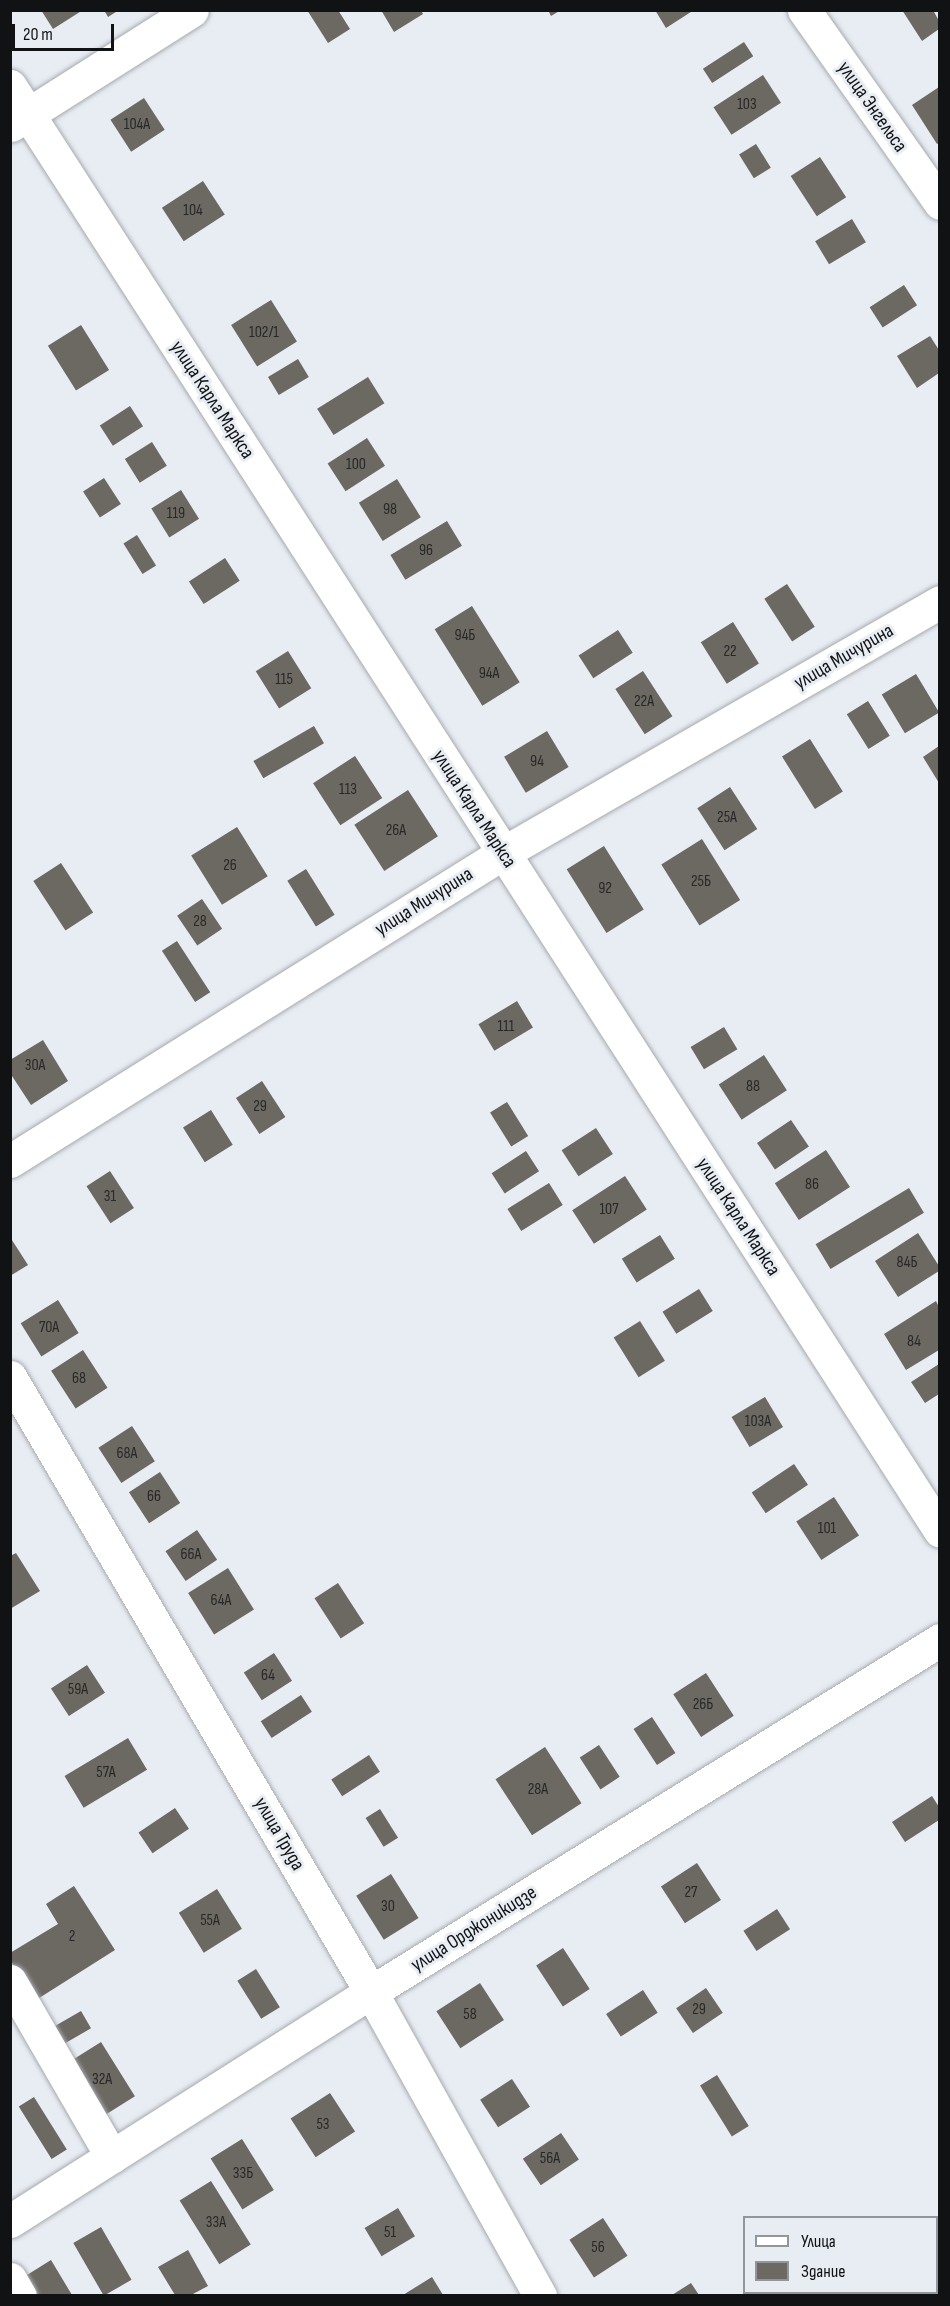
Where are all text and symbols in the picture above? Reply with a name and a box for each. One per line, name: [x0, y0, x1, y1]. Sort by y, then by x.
scale bar: [15, 12, 117, 50]
text: 20 m: [23, 24, 53, 45]
street label: улица Энгельса: [832, 57, 912, 157]
house number: 103: [737, 95, 757, 115]
house number: 104А: [124, 115, 150, 135]
house number: 104: [183, 201, 203, 221]
house number: 102/1: [249, 323, 279, 343]
street label: улица Карла Маркса: [165, 336, 259, 464]
house number: 100: [346, 455, 366, 475]
house number: 98: [383, 500, 397, 520]
house number: 119: [167, 504, 185, 524]
house number: 96: [419, 541, 433, 561]
street label: улица Мичурина: [790, 619, 898, 695]
house number: 94Б: [455, 626, 475, 646]
house number: 22: [723, 642, 737, 662]
house number: 94А: [479, 664, 499, 684]
house number: 115: [275, 670, 293, 690]
house number: 22А: [634, 692, 654, 712]
street label: улица Карла Маркса: [427, 745, 521, 873]
house number: 94: [530, 752, 544, 772]
house number: 113: [339, 780, 357, 800]
house number: 25А: [717, 808, 737, 828]
house number: 26А: [386, 821, 406, 841]
house number: 26: [223, 856, 237, 876]
street label: улица Мичурина: [371, 862, 477, 942]
house number: 25Б: [691, 872, 711, 892]
house number: 92: [598, 879, 612, 899]
house number: 28: [193, 912, 207, 932]
house number: 111: [498, 1017, 514, 1037]
house number: 30А: [25, 1056, 45, 1076]
house number: 88: [746, 1077, 760, 1097]
house number: 29: [253, 1097, 267, 1117]
street label: улица Карла Маркса: [691, 1153, 785, 1281]
house number: 86: [805, 1175, 819, 1195]
house number: 31: [104, 1187, 116, 1207]
house number: 107: [599, 1200, 619, 1220]
house number: 84Б: [896, 1253, 918, 1273]
house number: 70А: [39, 1318, 59, 1338]
house number: 84: [907, 1332, 921, 1352]
house number: 68: [72, 1369, 86, 1389]
house number: 103А: [745, 1412, 771, 1432]
house number: 68А: [117, 1444, 137, 1464]
house number: 66: [147, 1487, 161, 1507]
house number: 101: [818, 1519, 836, 1539]
house number: 66А: [181, 1545, 201, 1565]
house number: 64А: [211, 1591, 231, 1611]
house number: 64: [261, 1666, 275, 1686]
house number: 59А: [68, 1680, 88, 1700]
house number: 26Б: [693, 1695, 713, 1715]
house number: 57А: [96, 1763, 116, 1783]
house number: 28А: [528, 1780, 548, 1800]
street label: улица Труда: [248, 1793, 310, 1875]
street label: улица Орджоникидзе: [407, 1881, 541, 1977]
house number: 27: [684, 1883, 698, 1903]
house number: 30: [381, 1897, 395, 1917]
house number: 55А: [200, 1911, 220, 1931]
house number: 2: [69, 1927, 75, 1947]
house number: 29: [692, 2000, 706, 2020]
house number: 58: [463, 2005, 477, 2025]
house number: 32А: [92, 2070, 112, 2090]
house number: 53: [316, 2115, 330, 2135]
house number: 56А: [540, 2149, 560, 2169]
house number: 33Б: [233, 2164, 253, 2184]
house number: 33А: [206, 2213, 226, 2233]
legend: [743, 2216, 938, 2294]
house number: 51: [384, 2223, 396, 2243]
text: Улица: [801, 2231, 836, 2252]
house number: 56: [591, 2238, 605, 2258]
text: Здание: [801, 2261, 846, 2282]

